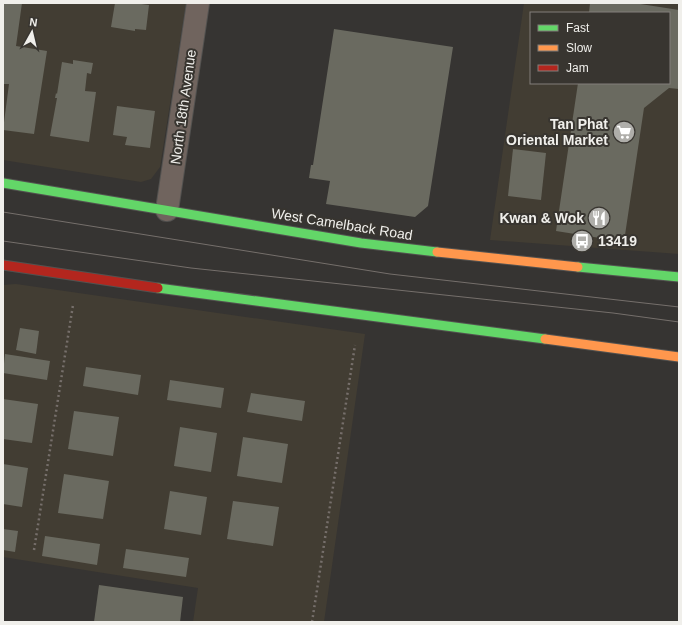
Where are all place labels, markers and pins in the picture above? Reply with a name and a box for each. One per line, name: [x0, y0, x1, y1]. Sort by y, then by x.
place label: Tan Phat Oriental Market: [506, 116, 608, 148]
supermarket icon: Tan Phat Oriental Market: [611, 119, 637, 145]
restaurant icon: Kwan & Wok: [586, 205, 612, 231]
place label: Kwan & Wok: [499, 210, 584, 226]
bus stop icon: 13419: [569, 228, 595, 254]
place label: 13419: [598, 233, 637, 249]

